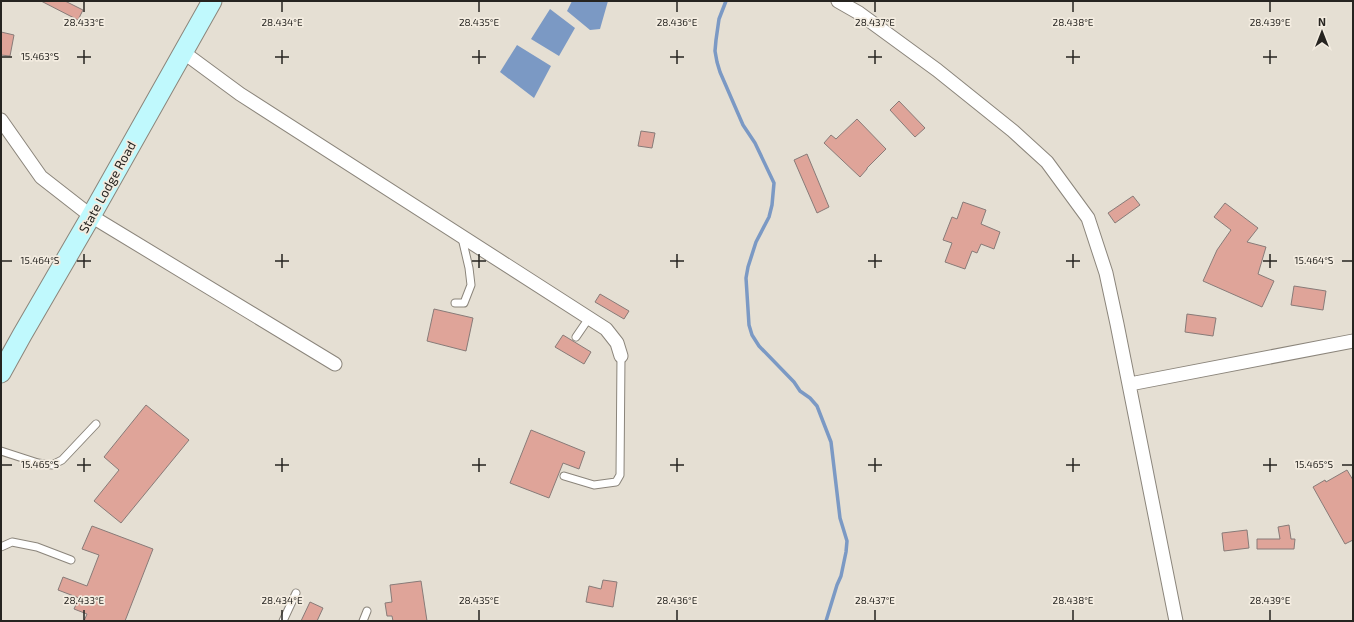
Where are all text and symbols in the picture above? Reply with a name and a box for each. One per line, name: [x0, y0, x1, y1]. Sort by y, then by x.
north arrow: [1302, 12, 1342, 52]
text: N: [1318, 15, 1326, 28]
text: 28.433°E: [64, 16, 105, 28]
text: 28.434°E: [262, 16, 303, 28]
text: 28.435°E: [459, 16, 499, 28]
text: 28.436°E: [657, 16, 698, 28]
text: 28.437°E: [855, 16, 895, 28]
text: 28.438°E: [1053, 16, 1094, 28]
text: 28.439°E: [1250, 16, 1291, 28]
text: 15.463°S: [21, 50, 59, 62]
street label: State Lodge Road: [75, 138, 139, 236]
text: 15.464°S: [21, 254, 60, 266]
text: 15.464°S: [1295, 254, 1334, 266]
text: 15.465°S: [21, 458, 59, 470]
text: 15.465°S: [1295, 458, 1333, 470]
text: 28.433°E: [64, 594, 105, 606]
text: 28.434°E: [262, 594, 303, 606]
text: 28.435°E: [459, 594, 499, 606]
text: 28.436°E: [657, 594, 698, 606]
text: 28.437°E: [855, 594, 895, 606]
text: 28.438°E: [1053, 594, 1094, 606]
text: 28.439°E: [1250, 594, 1291, 606]

